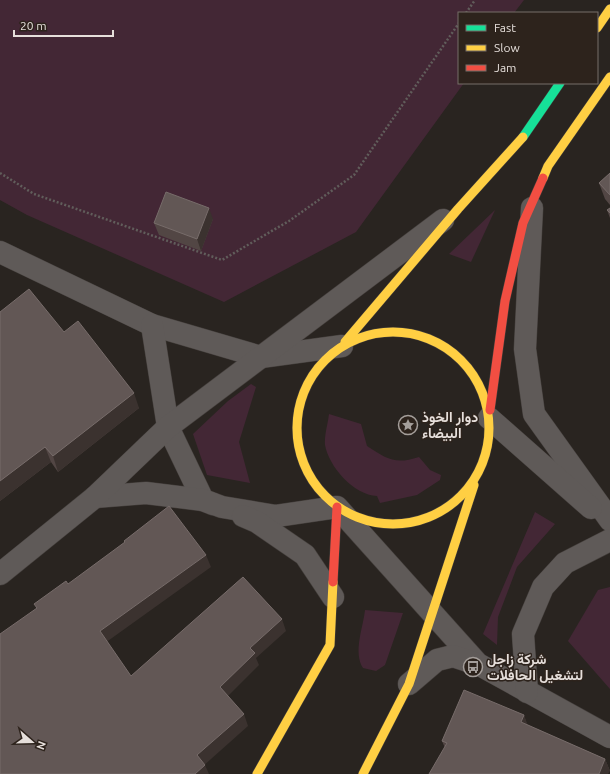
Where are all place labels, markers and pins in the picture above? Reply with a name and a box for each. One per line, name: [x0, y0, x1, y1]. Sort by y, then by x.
place label: دوار الخوذ البيضاء: [422, 409, 478, 442]
place icon: دوار الخوذ البيضاء: [397, 414, 419, 436]
place label: شركة زاجل لتشغيل الحافلات: [487, 651, 583, 684]
bus stop icon: شركة زاجل لتشغيل الحافلات: [462, 656, 484, 678]

